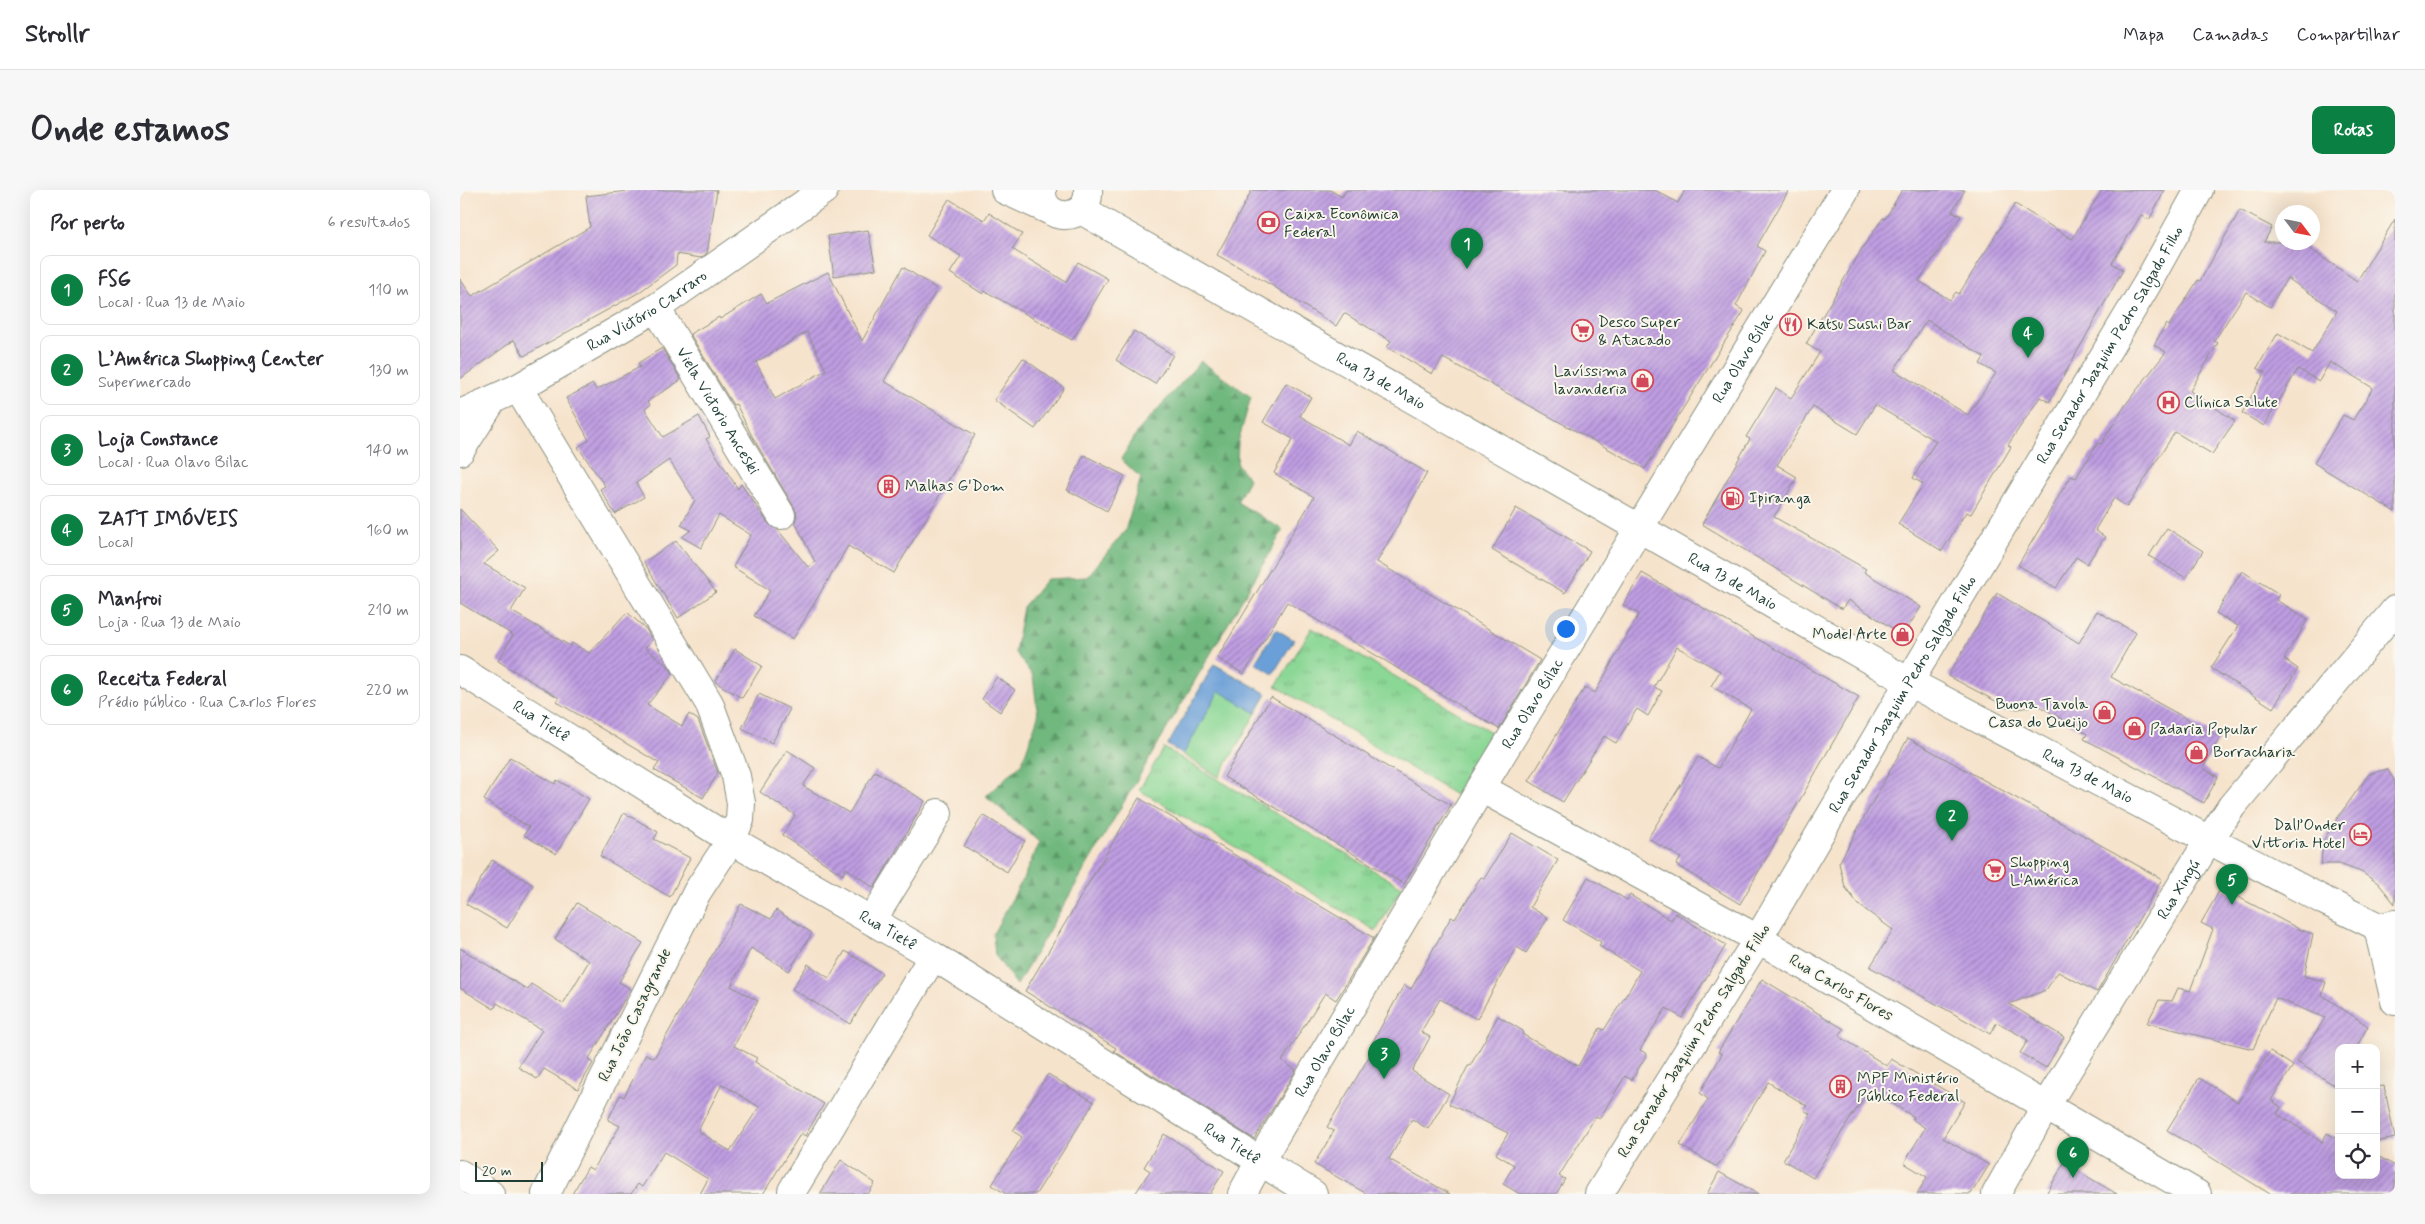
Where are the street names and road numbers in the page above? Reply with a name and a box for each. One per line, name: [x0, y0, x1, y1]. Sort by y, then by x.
street label: Rua Senador Joaquim Pedro Salgado Filho: [2031, 222, 2188, 468]
street label: Rua Victório Carraro: [583, 265, 711, 356]
street label: Rua Olavo Bilac: [1707, 308, 1779, 407]
street label: Viela Victorio Anceski: [671, 343, 765, 479]
street label: Rua 13 de Maio: [1332, 347, 1429, 415]
street label: Rua 13 de Maio: [1684, 548, 1781, 615]
street label: Rua Senador Joaquim Pedro Salgado Filho: [1824, 571, 1981, 817]
street label: Rua Olavo Bilac: [1497, 654, 1568, 753]
street label: Rua Tietê: [509, 695, 574, 747]
street label: Rua 13 de Maio: [2039, 744, 2137, 809]
street label: Rua Xingú: [2152, 856, 2205, 923]
street label: Rua Tietê: [855, 905, 921, 955]
street label: Rua Senador Joaquim Pedro Salgado Filho: [1613, 920, 1776, 1163]
street label: Rua João Casagrande: [593, 945, 677, 1086]
street label: Rua Carlos Flores: [1785, 950, 1897, 1026]
street label: Rua Olavo Bilac: [1290, 1002, 1360, 1101]
street label: Rua Tietê: [1200, 1118, 1265, 1169]

